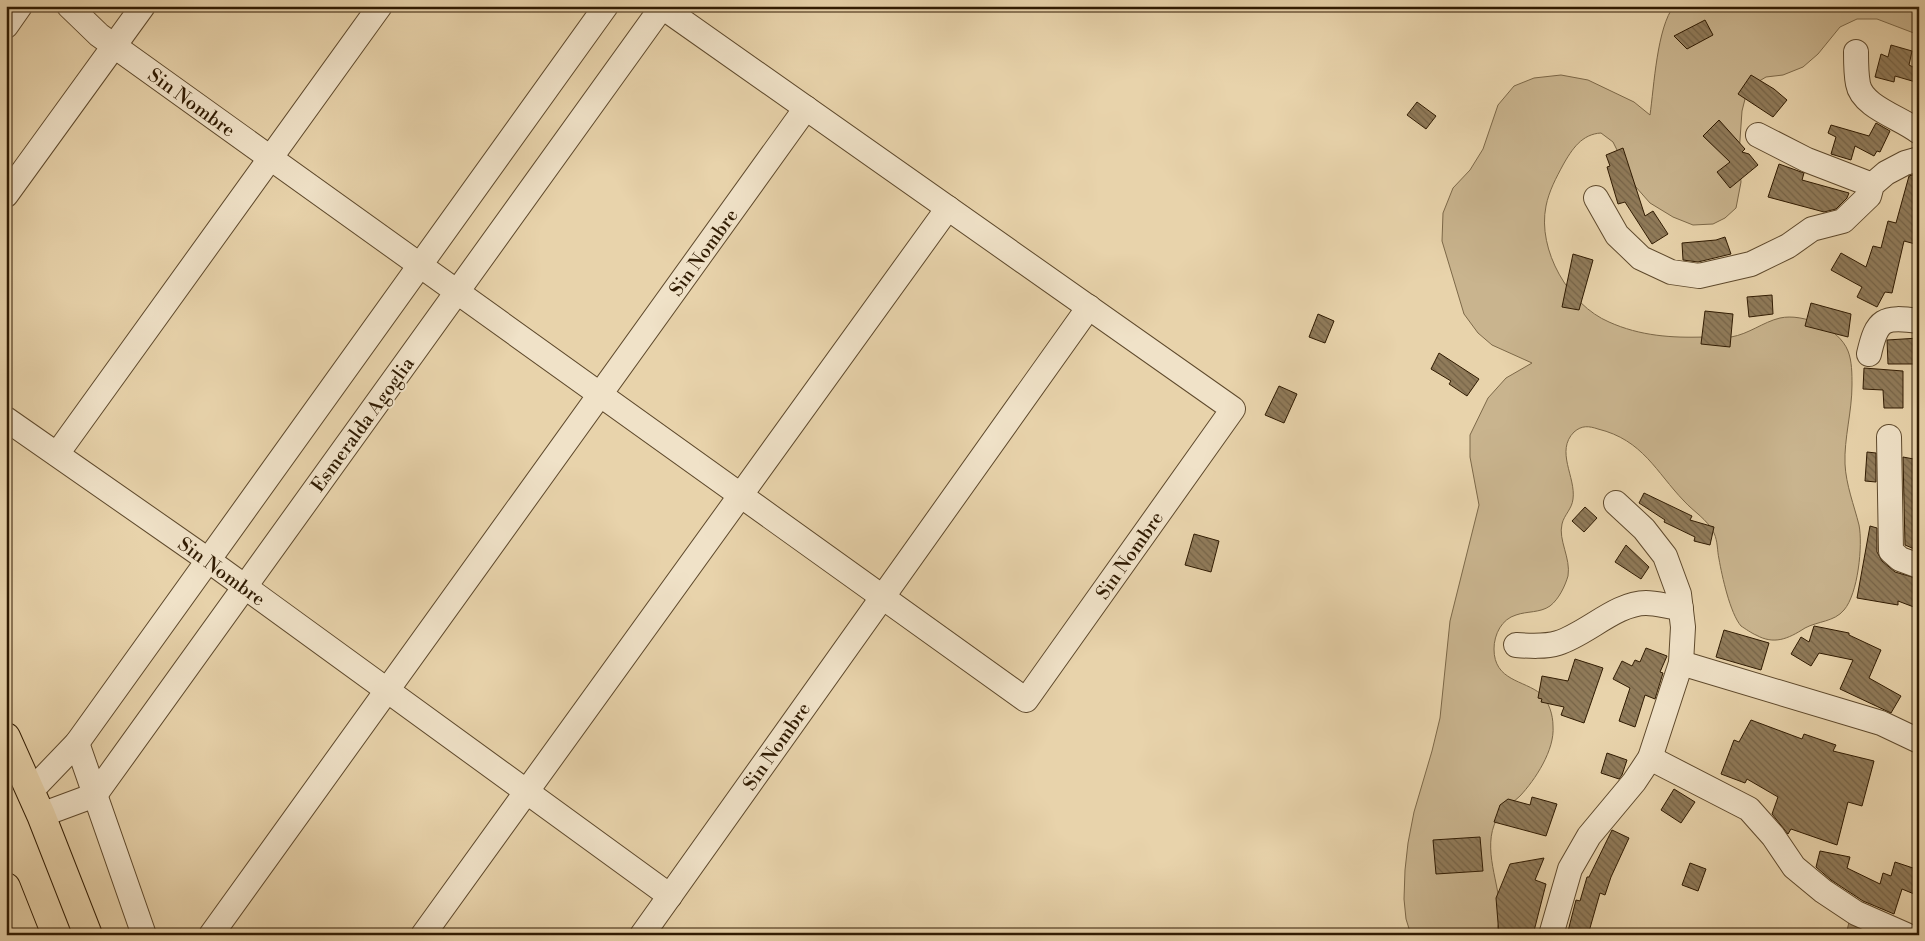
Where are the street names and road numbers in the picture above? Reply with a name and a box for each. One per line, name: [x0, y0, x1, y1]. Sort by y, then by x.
street label: Sin Nombre: [143, 63, 240, 143]
street label: Sin Nombre: [664, 204, 744, 301]
street label: Esmeralda Agoglia: [306, 352, 420, 497]
street label: Sin Nombre: [1091, 507, 1169, 604]
street label: Sin Nombre: [173, 532, 270, 612]
street label: Sin Nombre: [738, 698, 816, 795]

